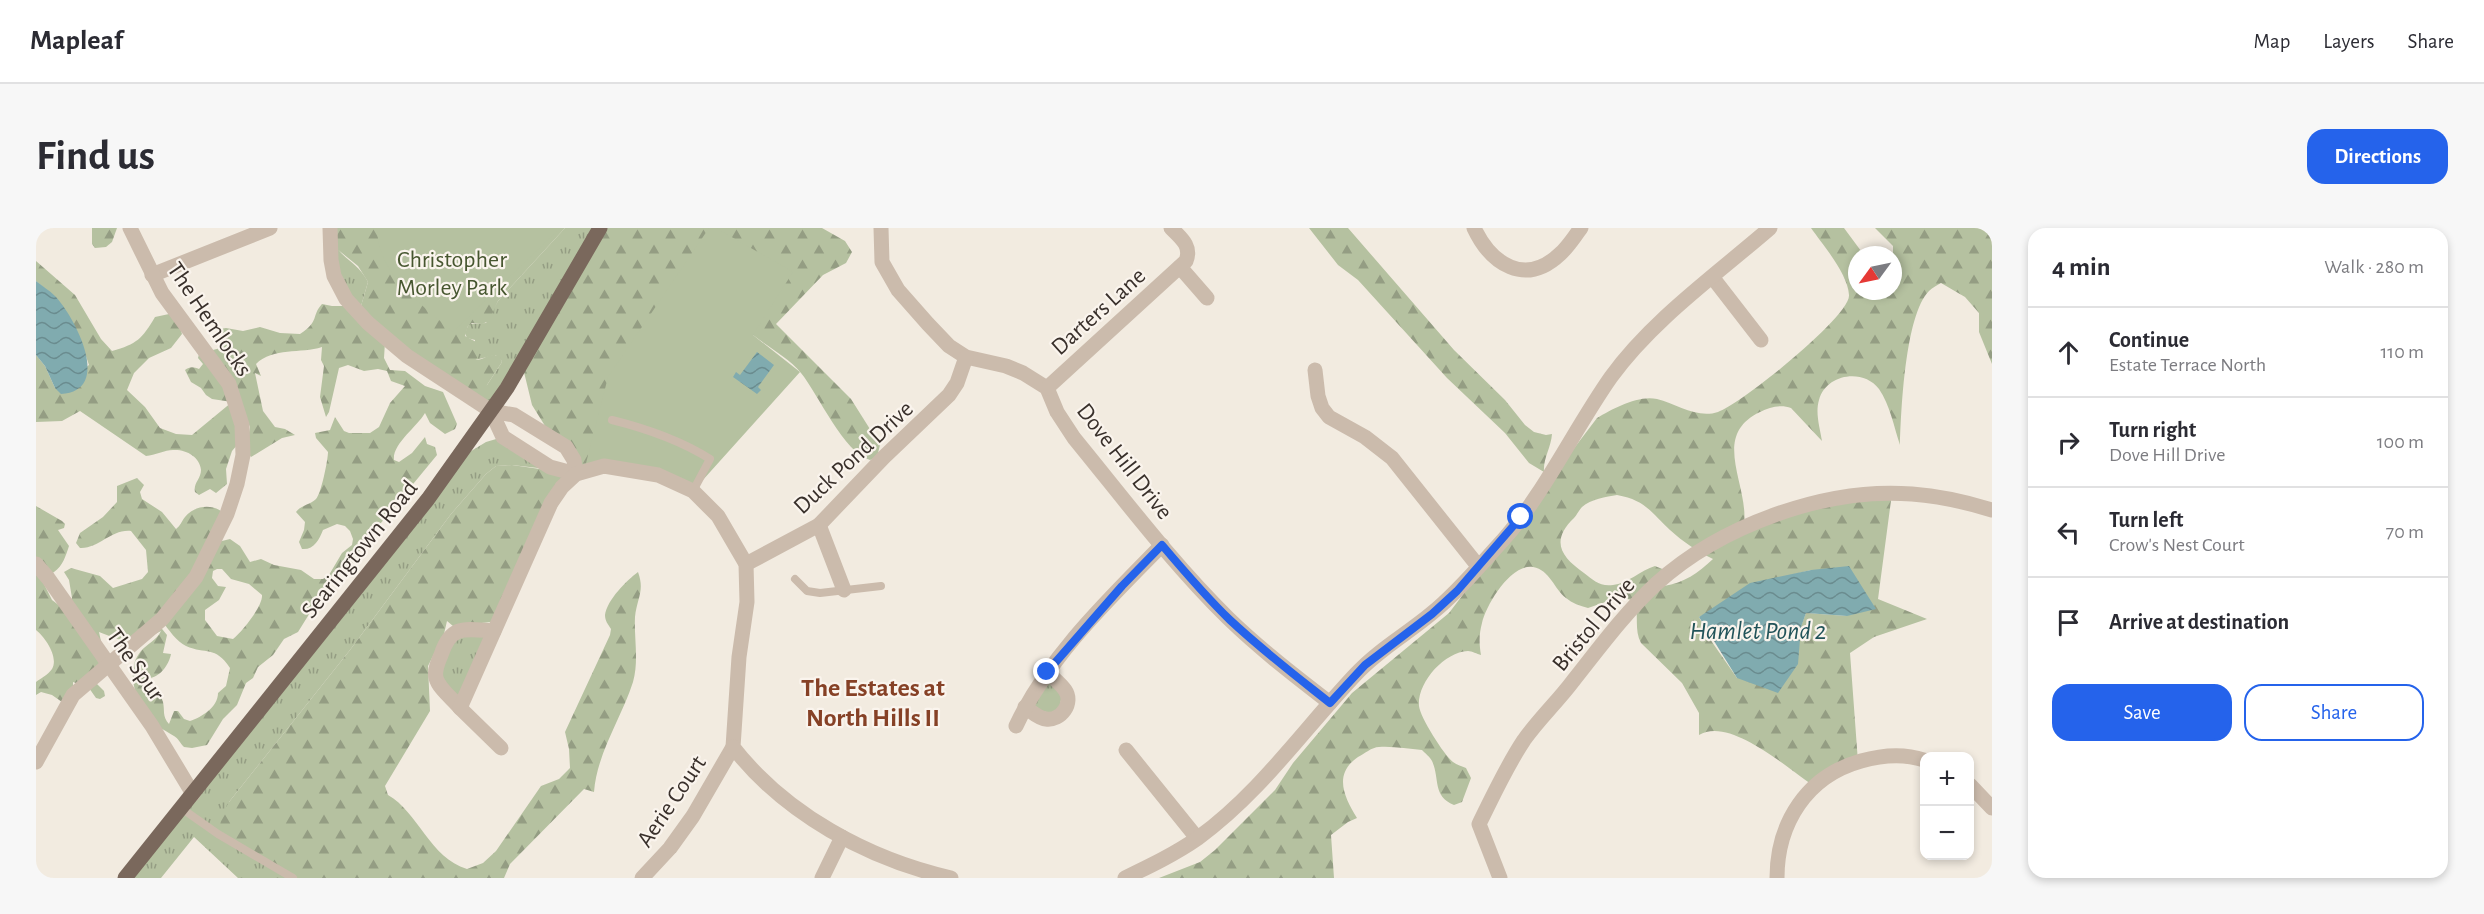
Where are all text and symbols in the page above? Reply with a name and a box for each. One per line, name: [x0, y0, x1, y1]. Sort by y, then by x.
text: Mapleaf: [30, 27, 123, 55]
text: Map: [2254, 31, 2290, 52]
text: Layers: [2323, 31, 2374, 52]
text: Share: [2407, 31, 2454, 52]
button: Directions: [2307, 129, 2448, 184]
text: Find us: [36, 135, 155, 177]
north arrow: [1848, 246, 1902, 300]
park label: Christopher Morley Park: [397, 248, 507, 300]
text: 4 min: [2052, 254, 2111, 280]
text: Walk · 280 m: [2324, 257, 2424, 277]
street label: The Hemlocks: [162, 258, 256, 381]
street label: Darters Lane: [1047, 264, 1150, 360]
text: Continue: [2109, 329, 2189, 351]
icon: ahead: [2052, 336, 2085, 369]
text: 110 m: [2380, 342, 2424, 362]
text: Estate Terrace North: [2109, 355, 2266, 375]
street label: Duck Pond Drive: [789, 397, 918, 519]
street label: Dove Hill Drive: [1072, 399, 1177, 524]
text: Turn right: [2109, 419, 2196, 441]
icon: right: [2052, 426, 2085, 459]
text: 100 m: [2377, 432, 2424, 452]
text: Dove Hill Drive: [2109, 445, 2225, 465]
street label: Searingtown Road: [297, 476, 422, 623]
route start: [1507, 503, 1533, 529]
text: Turn left: [2109, 509, 2183, 531]
icon: left: [2052, 516, 2085, 549]
text: 70 m: [2386, 522, 2424, 542]
text: Crow's Nest Court: [2109, 535, 2245, 555]
street label: Bristol Drive: [1548, 573, 1640, 676]
icon: arrive: [2052, 606, 2085, 639]
text: Arrive at destination: [2109, 611, 2289, 633]
water label: Hamlet Pond 2: [1689, 618, 1827, 644]
street label: The Spur: [102, 624, 169, 705]
route end: [1033, 658, 1059, 684]
district label: The Estates at North Hills II: [801, 675, 945, 731]
button: Save: [2052, 684, 2232, 741]
button: Share: [2244, 684, 2424, 741]
street label: Aerie Court: [633, 751, 711, 851]
map controls: [1920, 752, 1974, 860]
button: +: [1920, 752, 1974, 806]
button: −: [1920, 806, 1974, 860]

